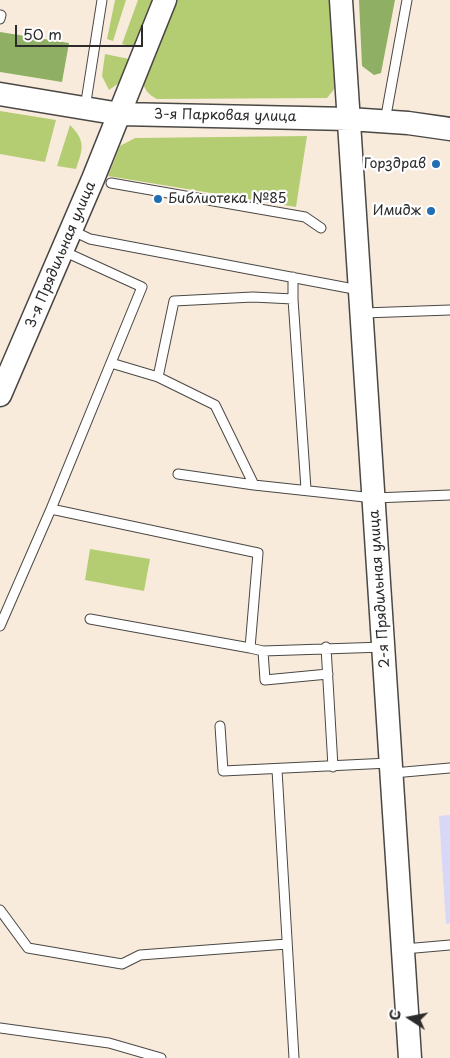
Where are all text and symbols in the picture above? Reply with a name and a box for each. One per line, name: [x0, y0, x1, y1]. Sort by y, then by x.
scale bar: [18, 15, 145, 47]
text: 50 m: [23, 22, 62, 45]
street label: 3-я Парковая улица: [154, 106, 296, 126]
place label: Горздрав: [364, 156, 426, 172]
marker: Горздрав: [430, 158, 442, 170]
street label: 3-я Прядильная улица: [22, 179, 100, 331]
place label: Библиотека №85: [168, 191, 287, 207]
marker: Библиотека №85: [152, 193, 164, 205]
place label: Имидж: [373, 203, 421, 219]
marker: Имидж: [425, 205, 437, 217]
street label: 2-я Прядильная улица: [366, 509, 394, 669]
north arrow: [385, 993, 435, 1043]
text: С: [383, 1008, 406, 1022]

